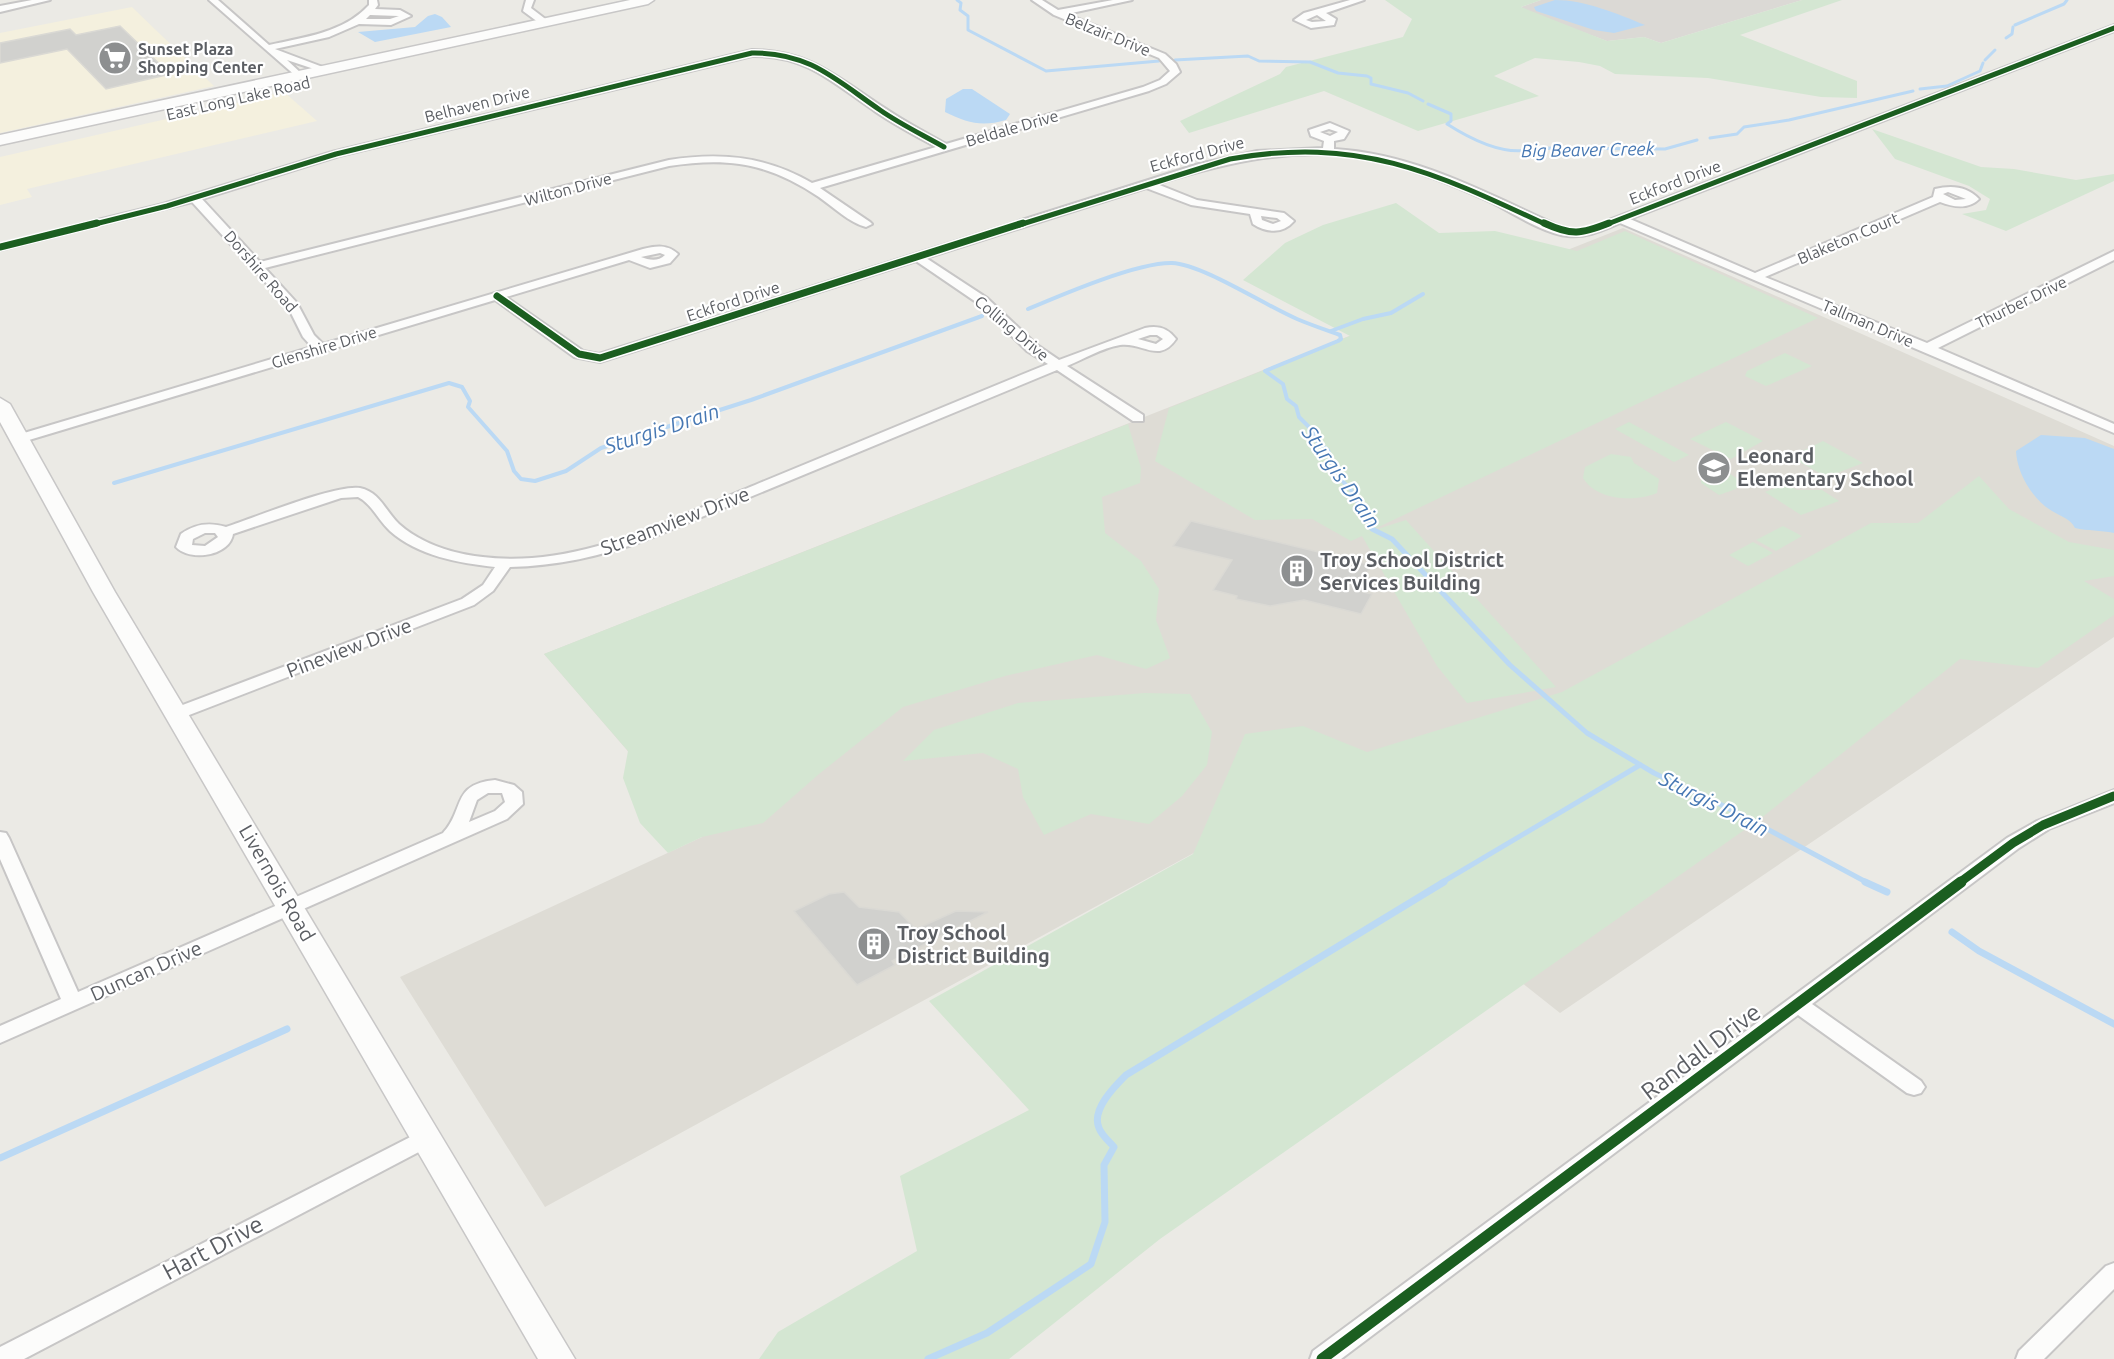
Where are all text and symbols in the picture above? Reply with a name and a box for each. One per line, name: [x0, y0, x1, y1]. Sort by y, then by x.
street label: Belzair Drive: [1063, 9, 1153, 59]
supermarket icon: Sunset Plaza Shopping Center: [97, 40, 133, 76]
place label: Sunset Plaza Shopping Center: [138, 40, 264, 76]
street label: East Long Lake Road: [164, 73, 312, 123]
street label: Belhaven Drive: [423, 82, 531, 126]
street label: Beldale Drive: [964, 106, 1060, 150]
street label: Eckford Drive: [1148, 133, 1246, 175]
water label: Big Beaver Creek: [1521, 138, 1656, 160]
street label: Eckford Drive: [1627, 156, 1723, 208]
street label: Wilton Drive: [522, 169, 614, 209]
street label: Blaketon Court: [1795, 208, 1902, 267]
street label: Dorshire Road: [221, 227, 301, 315]
street label: Thurber Drive: [1973, 272, 2069, 332]
street label: Eckford Drive: [684, 277, 782, 325]
street label: Colling Drive: [971, 292, 1053, 364]
street label: Tallman Drive: [1820, 296, 1916, 350]
street label: Glenshire Drive: [269, 322, 379, 372]
water label: Sturgis Drain: [600, 398, 722, 458]
water label: Sturgis Drain: [1297, 420, 1386, 532]
place label: Leonard Elementary School: [1737, 444, 1913, 490]
school or university icon: Leonard Elementary School: [1696, 450, 1732, 486]
street label: Streamview Drive: [597, 482, 752, 559]
place label: Troy School District Services Building: [1320, 548, 1505, 594]
building icon: Troy School District Services Building: [1279, 553, 1315, 589]
street label: Pineview Drive: [283, 613, 415, 682]
water label: Sturgis Drain: [1655, 765, 1773, 841]
street label: Livernois Road: [235, 820, 320, 945]
place label: Troy School District Building: [897, 921, 1050, 967]
building icon: Troy School District Building: [856, 926, 892, 962]
street label: Duncan Drive: [86, 936, 205, 1005]
street label: Randall Drive: [1636, 998, 1766, 1105]
street label: Hart Drive: [158, 1210, 268, 1285]

